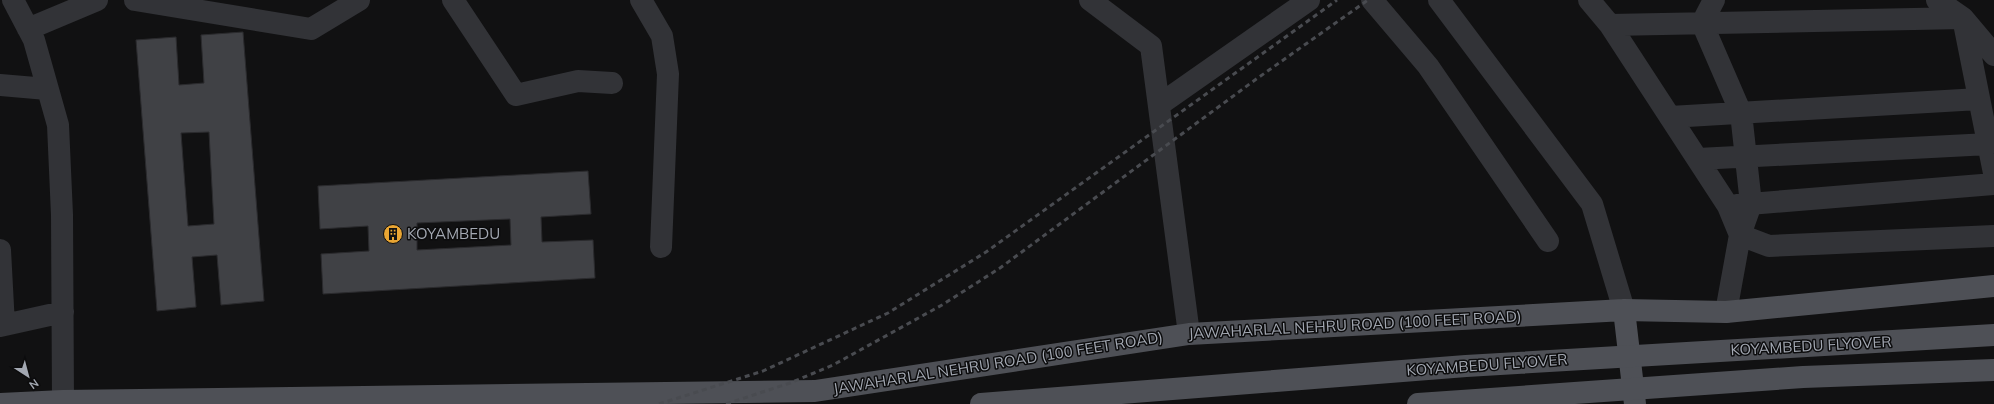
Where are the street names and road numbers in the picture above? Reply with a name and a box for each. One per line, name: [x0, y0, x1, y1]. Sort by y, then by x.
street label: JAWAHARLAL NEHRU ROAD (100 FEET ROAD): [1188, 306, 1522, 343]
street label: JAWAHARLAL NEHRU ROAD (100 FEET ROAD): [832, 327, 1164, 398]
street label: KOYAMBEDU FLYOVER: [1730, 332, 1892, 359]
street label: KOYAMBEDU FLYOVER: [1406, 349, 1568, 380]

